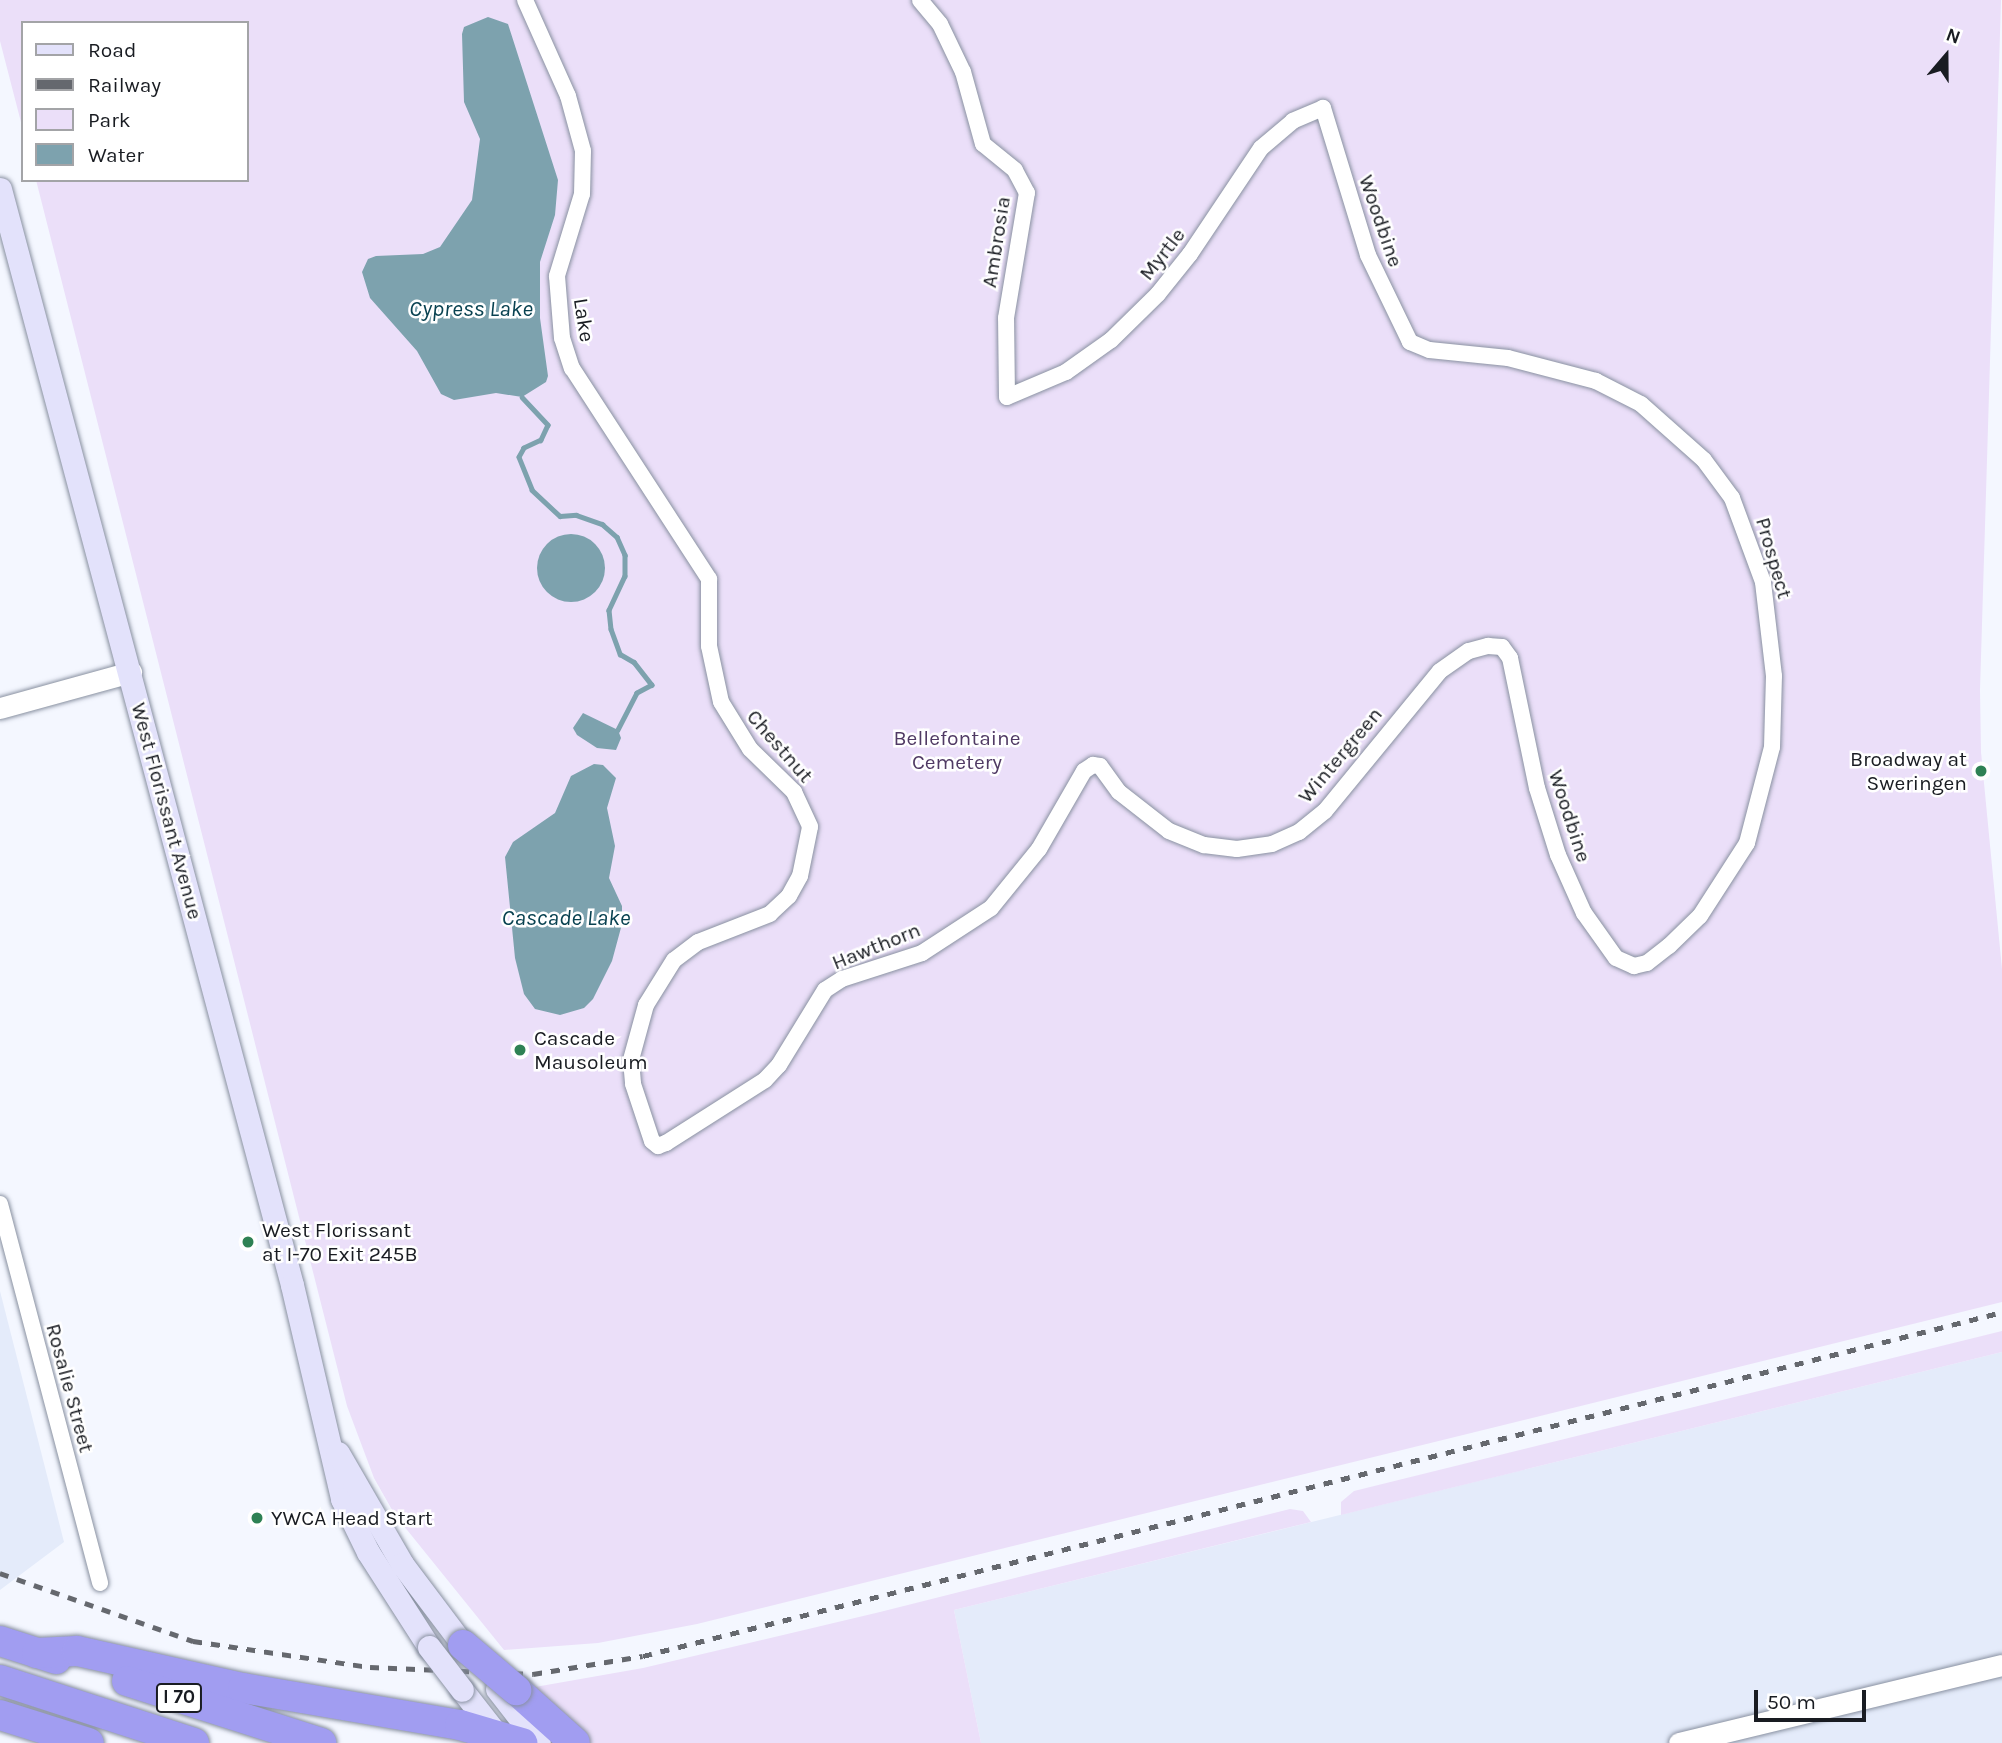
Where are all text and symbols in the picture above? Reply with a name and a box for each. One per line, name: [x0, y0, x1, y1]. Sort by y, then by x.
legend: [21, 21, 248, 182]
north arrow: [1911, 21, 1981, 91]
text: N: [1943, 24, 1963, 49]
text: Road: [88, 38, 136, 62]
text: Railway: [88, 73, 161, 97]
text: Park: [88, 108, 131, 132]
text: Water: [88, 143, 144, 167]
street label: Woodbine: [1354, 172, 1408, 270]
street label: Ambrosia: [976, 195, 1016, 289]
street label: Myrtle: [1134, 223, 1190, 285]
water label: Cypress Lake: [409, 295, 533, 323]
street label: Lake: [568, 296, 600, 344]
street label: Prospect: [1750, 514, 1798, 602]
street label: West Florissant Avenue: [126, 700, 208, 922]
street label: Wintergreen: [1293, 702, 1387, 808]
street label: Chestnut: [741, 704, 819, 788]
park label: Bellefontaine Cemetery: [894, 725, 1020, 775]
place label: Broadway at Sweringen: [1850, 746, 1967, 796]
marker: Broadway at Sweringen: [1973, 763, 1989, 779]
street label: Woodbine: [1543, 767, 1597, 865]
water label: Cascade Lake: [502, 904, 630, 932]
street label: Hawthorn: [828, 917, 924, 975]
place label: Cascade Mausoleum: [534, 1025, 648, 1075]
marker: Cascade Mausoleum: [512, 1042, 528, 1058]
place label: West Florissant at I-70 Exit 245B: [262, 1217, 417, 1267]
marker: West Florissant at I-70 Exit 245B: [240, 1234, 256, 1250]
street label: Rosalie Street: [41, 1321, 99, 1455]
place label: YWCA Head Start: [271, 1505, 433, 1531]
marker: YWCA Head Start: [249, 1510, 265, 1526]
scale bar: [1757, 1676, 1869, 1720]
road number: I 70: [154, 1682, 204, 1714]
text: 50 m: [1767, 1690, 1816, 1714]

